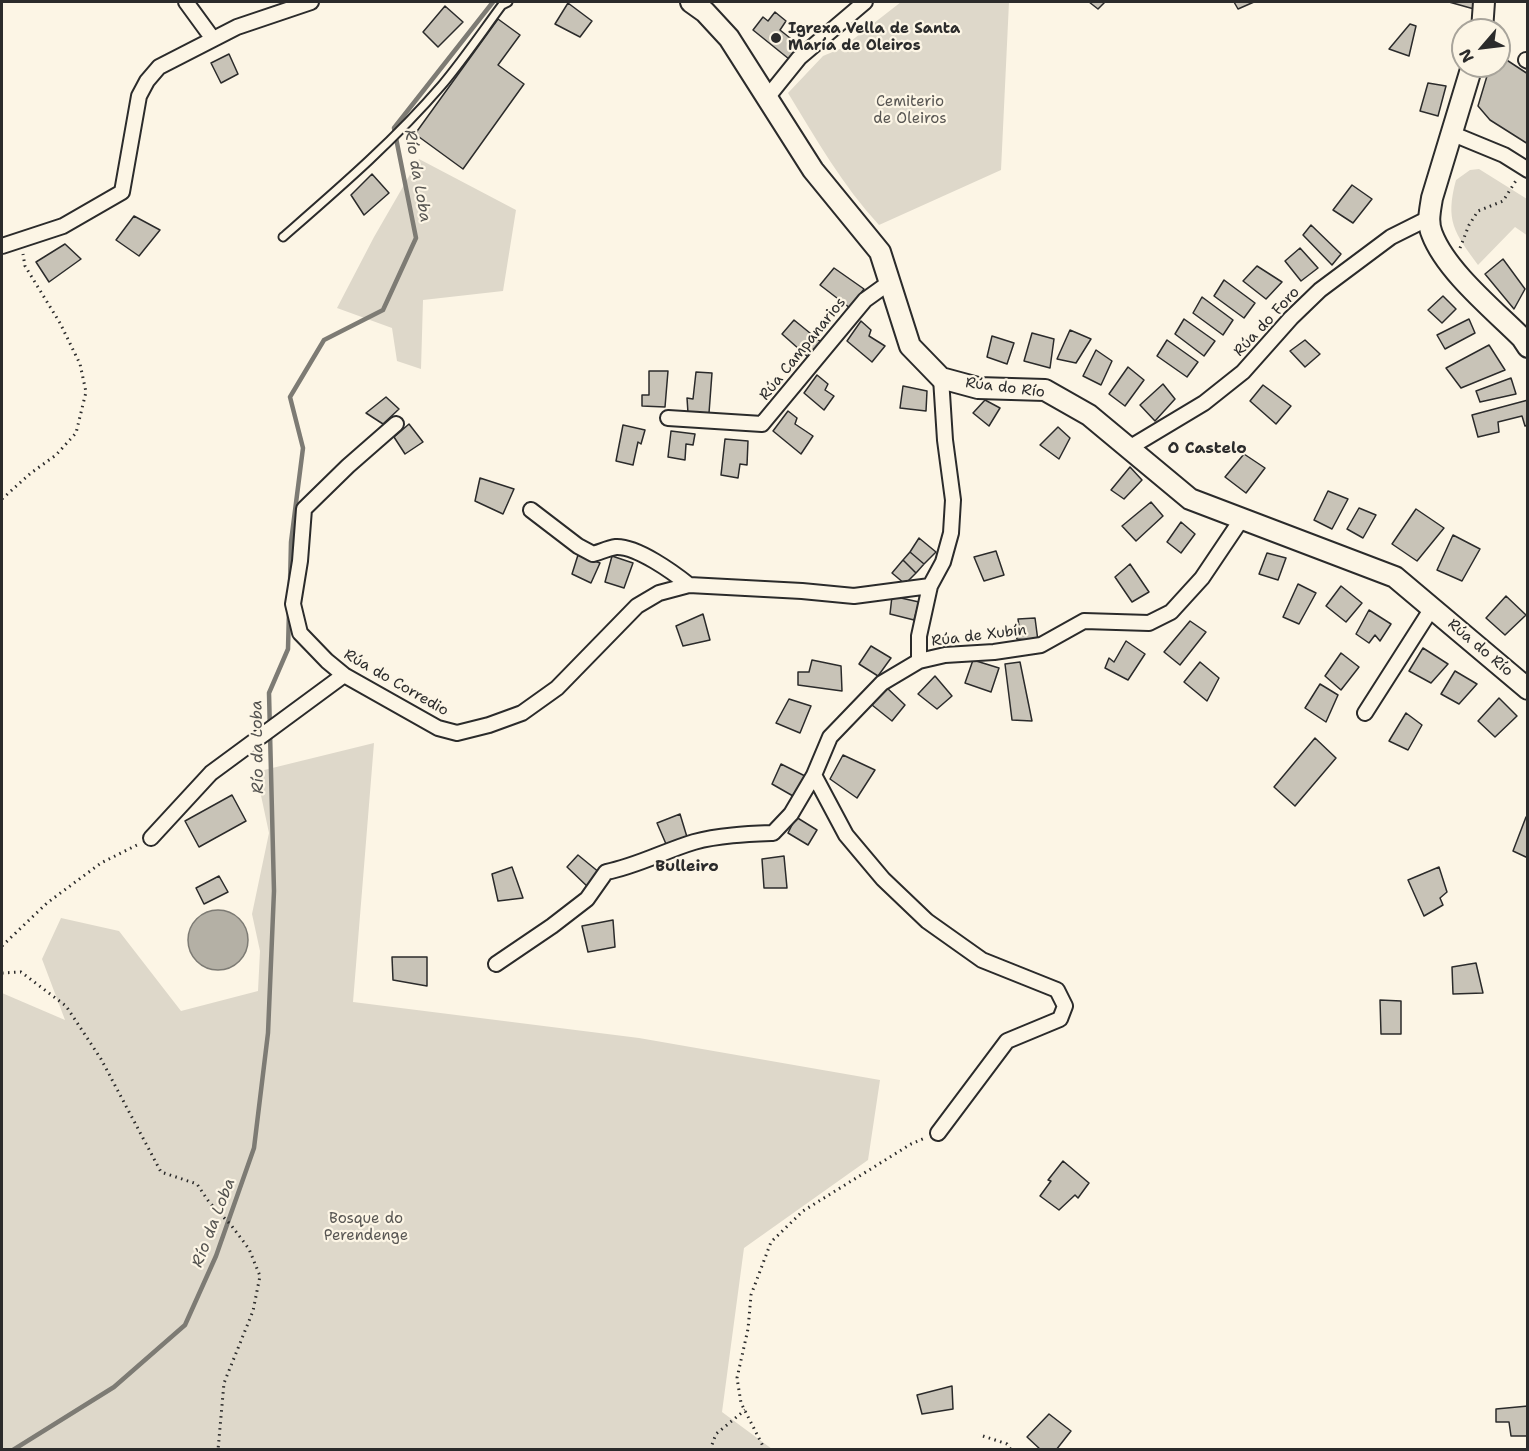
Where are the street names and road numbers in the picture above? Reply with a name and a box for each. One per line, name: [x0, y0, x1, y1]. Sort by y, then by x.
street label: Rúa do Foro: [1230, 283, 1304, 361]
street label: Rúa Campanarios: [756, 294, 850, 404]
street label: Rúa do Río: [964, 374, 1046, 402]
street label: Rúa do Río: [1444, 615, 1516, 681]
street label: Rúa de Xubín: [930, 621, 1028, 651]
street label: Rúa do Corredio: [340, 646, 452, 720]

